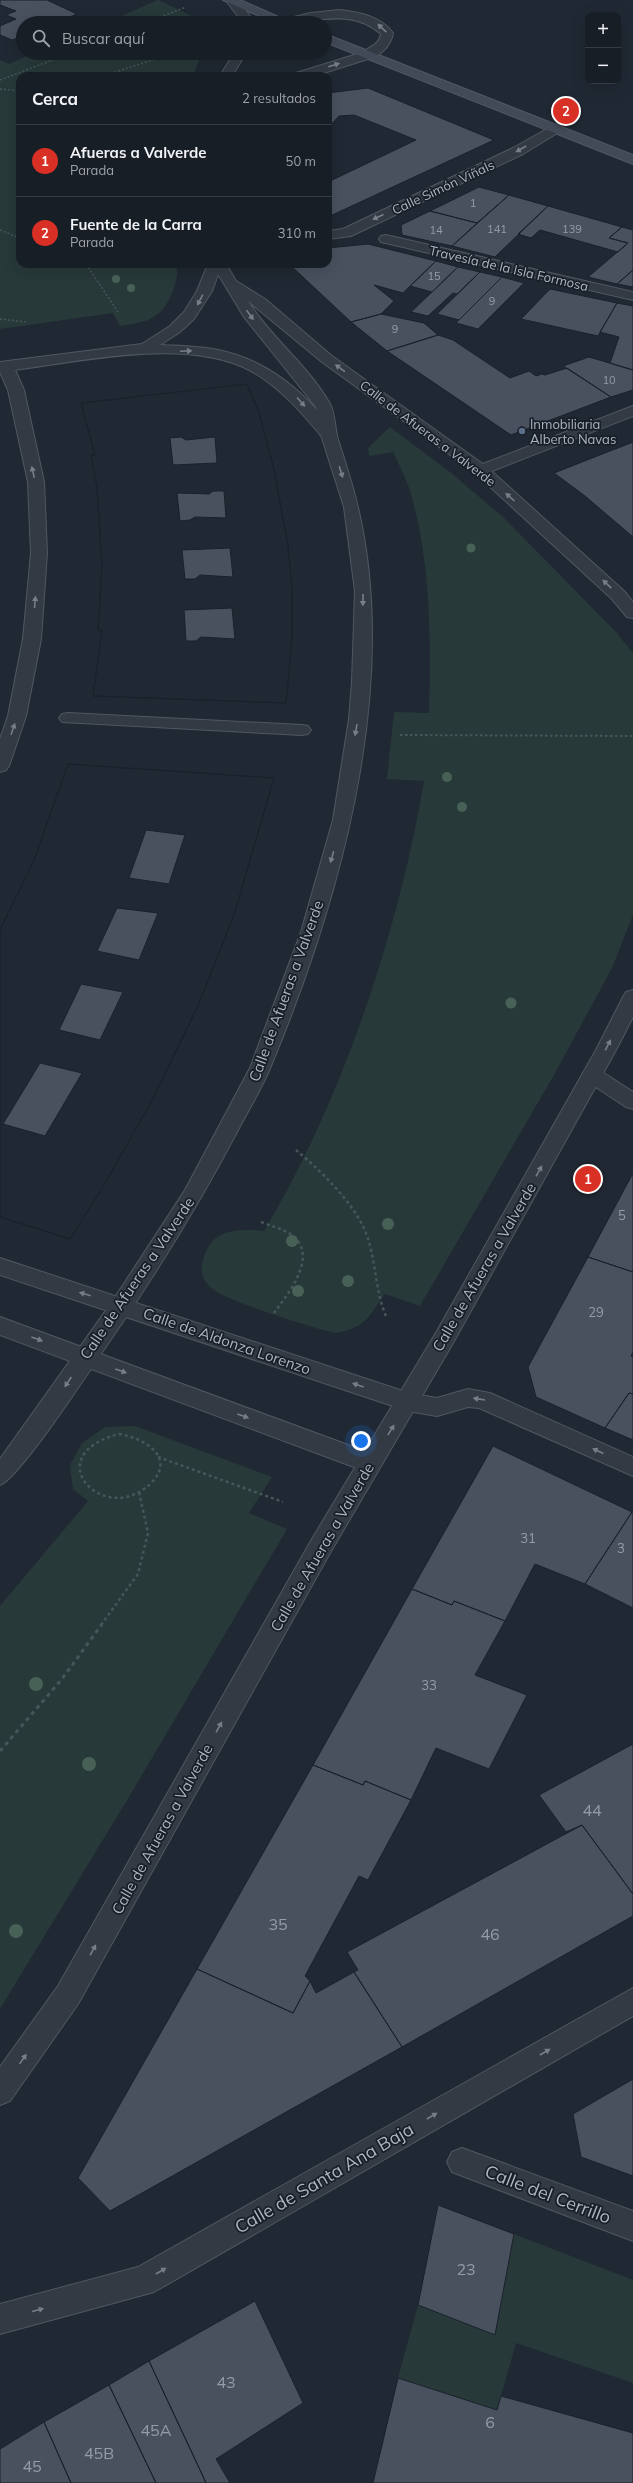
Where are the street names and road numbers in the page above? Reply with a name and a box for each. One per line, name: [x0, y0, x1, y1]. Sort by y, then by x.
street label: Calle Simón Viñals: [389, 156, 497, 218]
street label: Travesía de la Isla Formosa: [428, 242, 590, 294]
street label: Calle de Afueras a Valverde: [357, 377, 499, 489]
street label: Calle de Afueras a Valverde: [244, 898, 328, 1084]
street label: Calle de Afueras a Valverde: [428, 1179, 540, 1355]
street label: Calle de Afueras a Valverde: [76, 1193, 198, 1363]
street label: Calle de Aldonza Lorenzo: [141, 1303, 313, 1379]
street label: Calle de Afueras a Valverde: [266, 1459, 378, 1635]
street label: Calle de Afueras a Valverde: [107, 1741, 217, 1917]
street label: Calle de Santa Ana Baja: [230, 2117, 418, 2239]
street label: Calle del Cerrillo: [482, 2159, 614, 2229]

